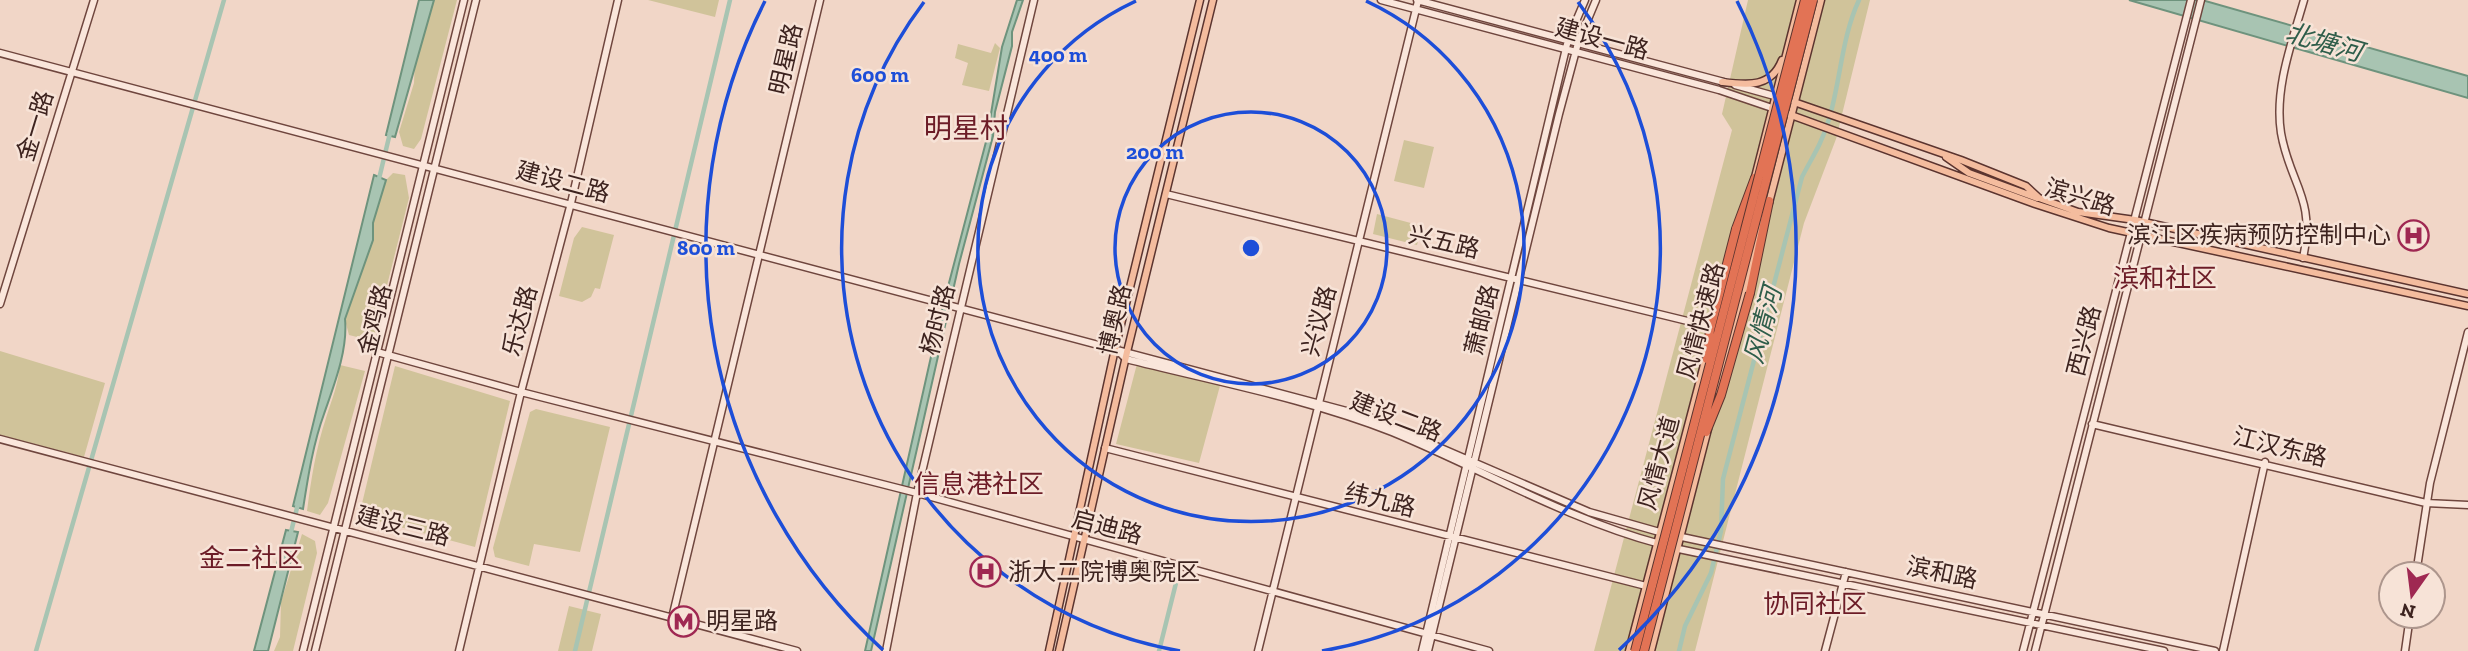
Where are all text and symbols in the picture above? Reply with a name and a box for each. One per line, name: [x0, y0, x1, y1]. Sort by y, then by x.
street label: 建设一路: [1552, 12, 1652, 65]
water label: 北塘河: [2282, 16, 2371, 70]
street label: 明星路: [763, 21, 808, 97]
text: 400 m: [1029, 42, 1088, 67]
text: 600 m: [851, 62, 909, 87]
street label: 金一路: [10, 87, 59, 165]
district label: 明星村: [924, 112, 1008, 145]
text: 200 m: [1126, 139, 1184, 164]
street label: 建设二路: [513, 155, 613, 208]
street label: 滨兴路: [2041, 172, 2119, 221]
hospital icon: 滨江区疾病预防控制中心: [2397, 218, 2431, 252]
street label: 兴五路: [1406, 219, 1482, 264]
place label: 滨江区疾病预防控制中心: [2127, 220, 2391, 249]
text: 800 m: [677, 235, 736, 260]
centre of rings: [1239, 236, 1263, 260]
street label: 风情快速路: [1671, 259, 1730, 383]
district label: 滨和社区: [2113, 262, 2217, 294]
water label: 风情河: [1737, 278, 1790, 367]
street label: 金鸡路: [352, 281, 397, 358]
street label: 杨时路: [915, 281, 960, 358]
street label: 萧邮路: [1459, 281, 1504, 358]
street label: 乐达路: [496, 282, 543, 359]
street label: 博奥路: [1092, 282, 1137, 358]
street label: 兴议路: [1295, 282, 1342, 359]
street label: 西兴路: [2061, 302, 2106, 379]
street label: 建设二路: [1346, 386, 1446, 447]
street label: 风情大道: [1632, 413, 1685, 513]
street label: 江汉东路: [2230, 421, 2330, 472]
district label: 信息港社区: [914, 468, 1044, 500]
street label: 纬九路: [1342, 477, 1419, 522]
street label: 建设三路: [353, 500, 453, 551]
street label: 启迪路: [1069, 503, 1146, 550]
district label: 金二社区: [199, 542, 303, 574]
street label: 滨和路: [1904, 551, 1980, 594]
hospital icon: 浙大二院博奥院区: [968, 555, 1002, 589]
place label: 浙大二院博奥院区: [1008, 557, 1200, 586]
north arrow: [2377, 560, 2447, 630]
district label: 协同社区: [1763, 588, 1867, 620]
text: N: [2398, 598, 2418, 624]
metro station icon: 明星路: [666, 604, 700, 638]
place label: 明星路: [706, 606, 778, 635]

